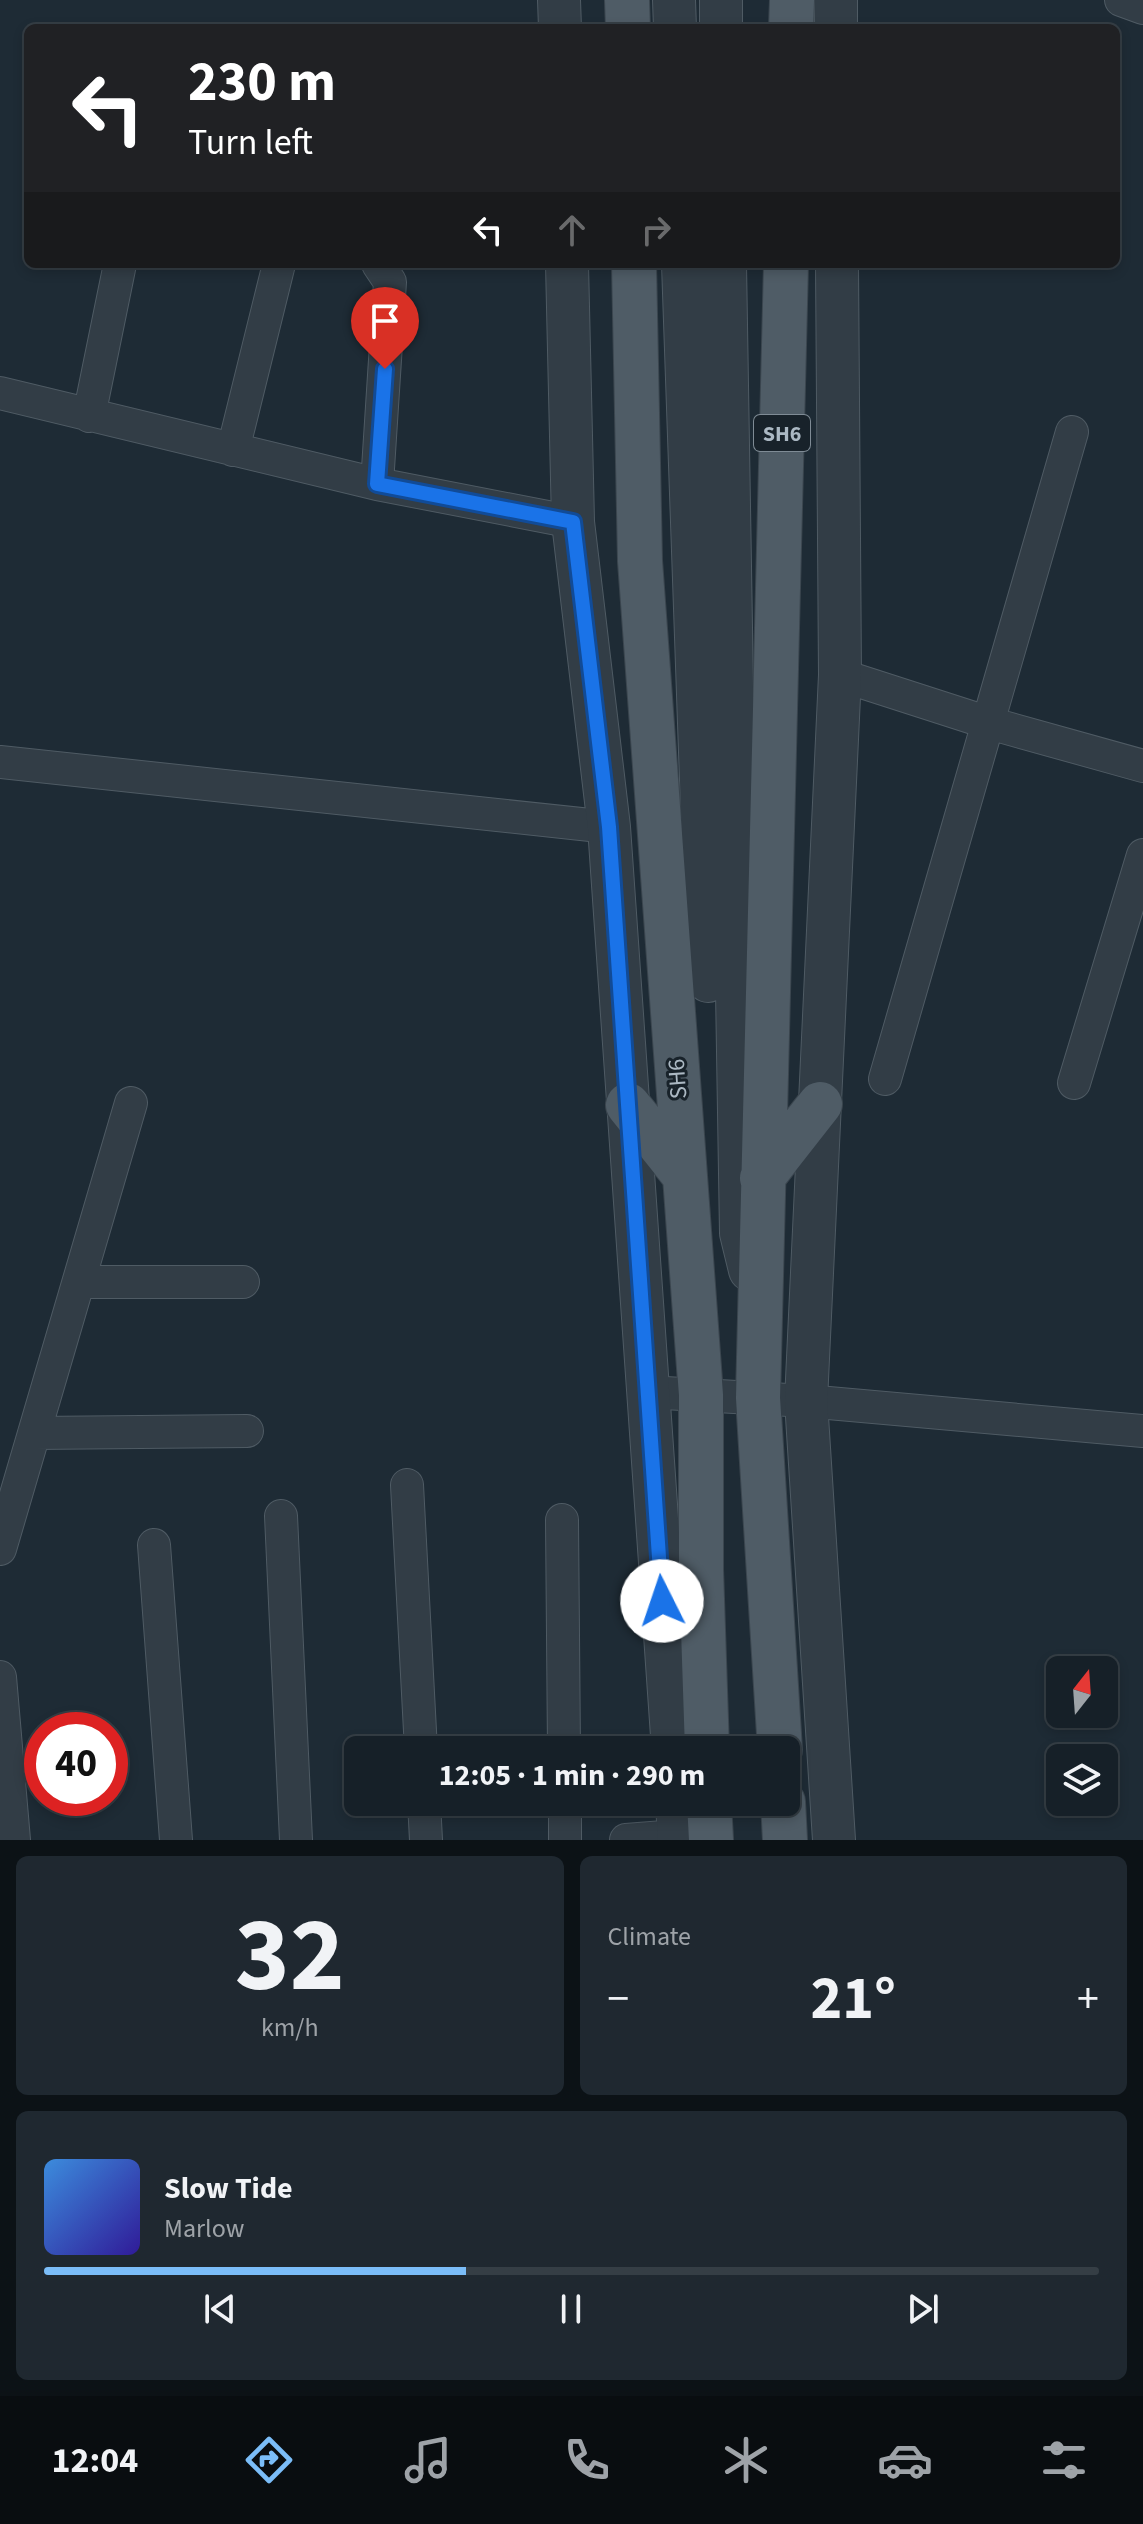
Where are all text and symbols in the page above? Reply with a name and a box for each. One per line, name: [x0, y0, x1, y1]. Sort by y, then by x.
text: 230 m: [188, 43, 336, 122]
icon: left: [56, 56, 160, 160]
text: Turn left: [188, 117, 313, 168]
icon: left: [466, 208, 510, 252]
icon: ahead: [550, 208, 594, 252]
icon: right: [634, 208, 678, 252]
pin: [351, 287, 419, 369]
icon: arrive: [363, 299, 407, 343]
road number: SH6: [754, 415, 810, 451]
street label: SH6: [659, 1058, 696, 1100]
position arrow: [620, 1559, 704, 1643]
north arrow: [1046, 1656, 1118, 1728]
map controls: [1046, 1656, 1118, 1816]
speed limit sign: 40: [24, 1712, 128, 1816]
button: layers: [1046, 1744, 1118, 1816]
text: 12:05 · 1 min · 290 m: [439, 1754, 705, 1797]
text: 32: [235, 1883, 345, 2031]
text: Climate: [608, 1918, 691, 1955]
text: 21°: [811, 1957, 896, 2042]
text: −: [608, 1968, 629, 2031]
text: +: [1077, 1968, 1099, 2031]
text: km/h: [261, 2009, 319, 2046]
text: Slow Tide: [164, 2167, 293, 2210]
text: Marlow: [164, 2210, 244, 2247]
icon: previous: [198, 2287, 242, 2331]
icon: pause: [549, 2287, 593, 2331]
icon: next: [901, 2287, 945, 2331]
icon: directions: [241, 2432, 297, 2488]
icon: music: [400, 2432, 456, 2488]
icon: phone: [559, 2432, 615, 2488]
icon: climate: [718, 2432, 774, 2488]
icon: car: [877, 2432, 933, 2488]
icon: filters: [1036, 2432, 1092, 2488]
text: 12:04: [51, 2435, 138, 2486]

